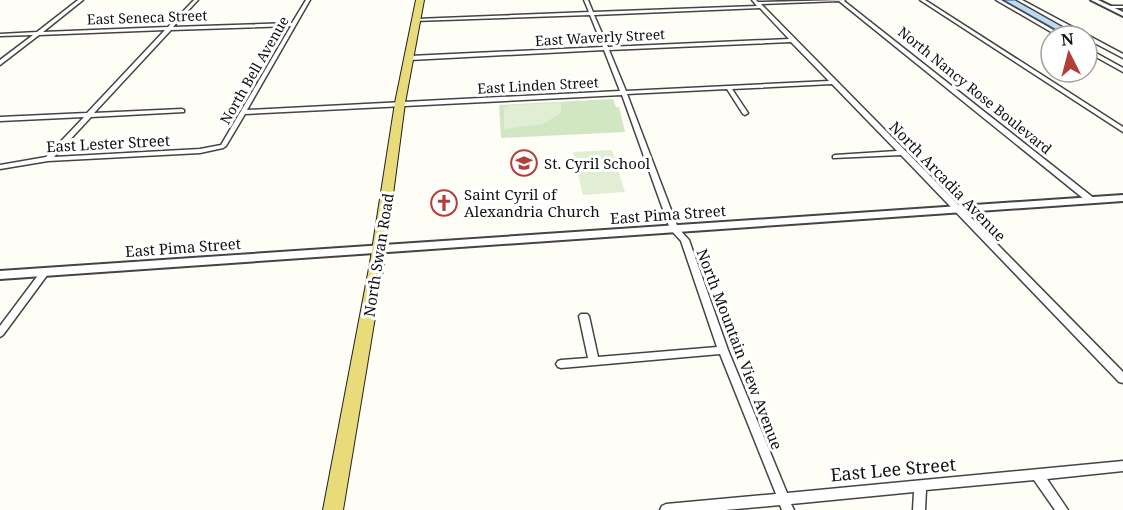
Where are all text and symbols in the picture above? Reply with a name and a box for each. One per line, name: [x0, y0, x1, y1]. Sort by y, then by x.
street label: East Seneca Street: [86, 5, 208, 29]
street label: North Bell Avenue: [215, 12, 293, 128]
street label: North Nancy Rose Boulevard: [894, 22, 1056, 158]
street label: East Waverly Street: [535, 24, 666, 50]
north arrow: [1039, 24, 1099, 84]
text: N: [1060, 27, 1075, 51]
street label: East Linden Street: [477, 72, 599, 98]
street label: North Arcadia Avenue: [885, 117, 1011, 245]
street label: East Lester Street: [46, 130, 170, 156]
school or university icon: St. Cyril School: [509, 148, 539, 178]
place label: St. Cyril School: [544, 153, 651, 173]
place label: Saint Cyril of Alexandria Church: [464, 184, 600, 221]
church icon: Saint Cyril of Alexandria Church: [429, 188, 459, 218]
street label: North Swan Road: [358, 192, 398, 318]
street label: East Pima Street: [609, 200, 727, 228]
street label: East Pima Street: [124, 233, 242, 261]
street label: North Mountain View Avenue: [692, 246, 788, 452]
street label: East Lee Street: [829, 452, 957, 486]

